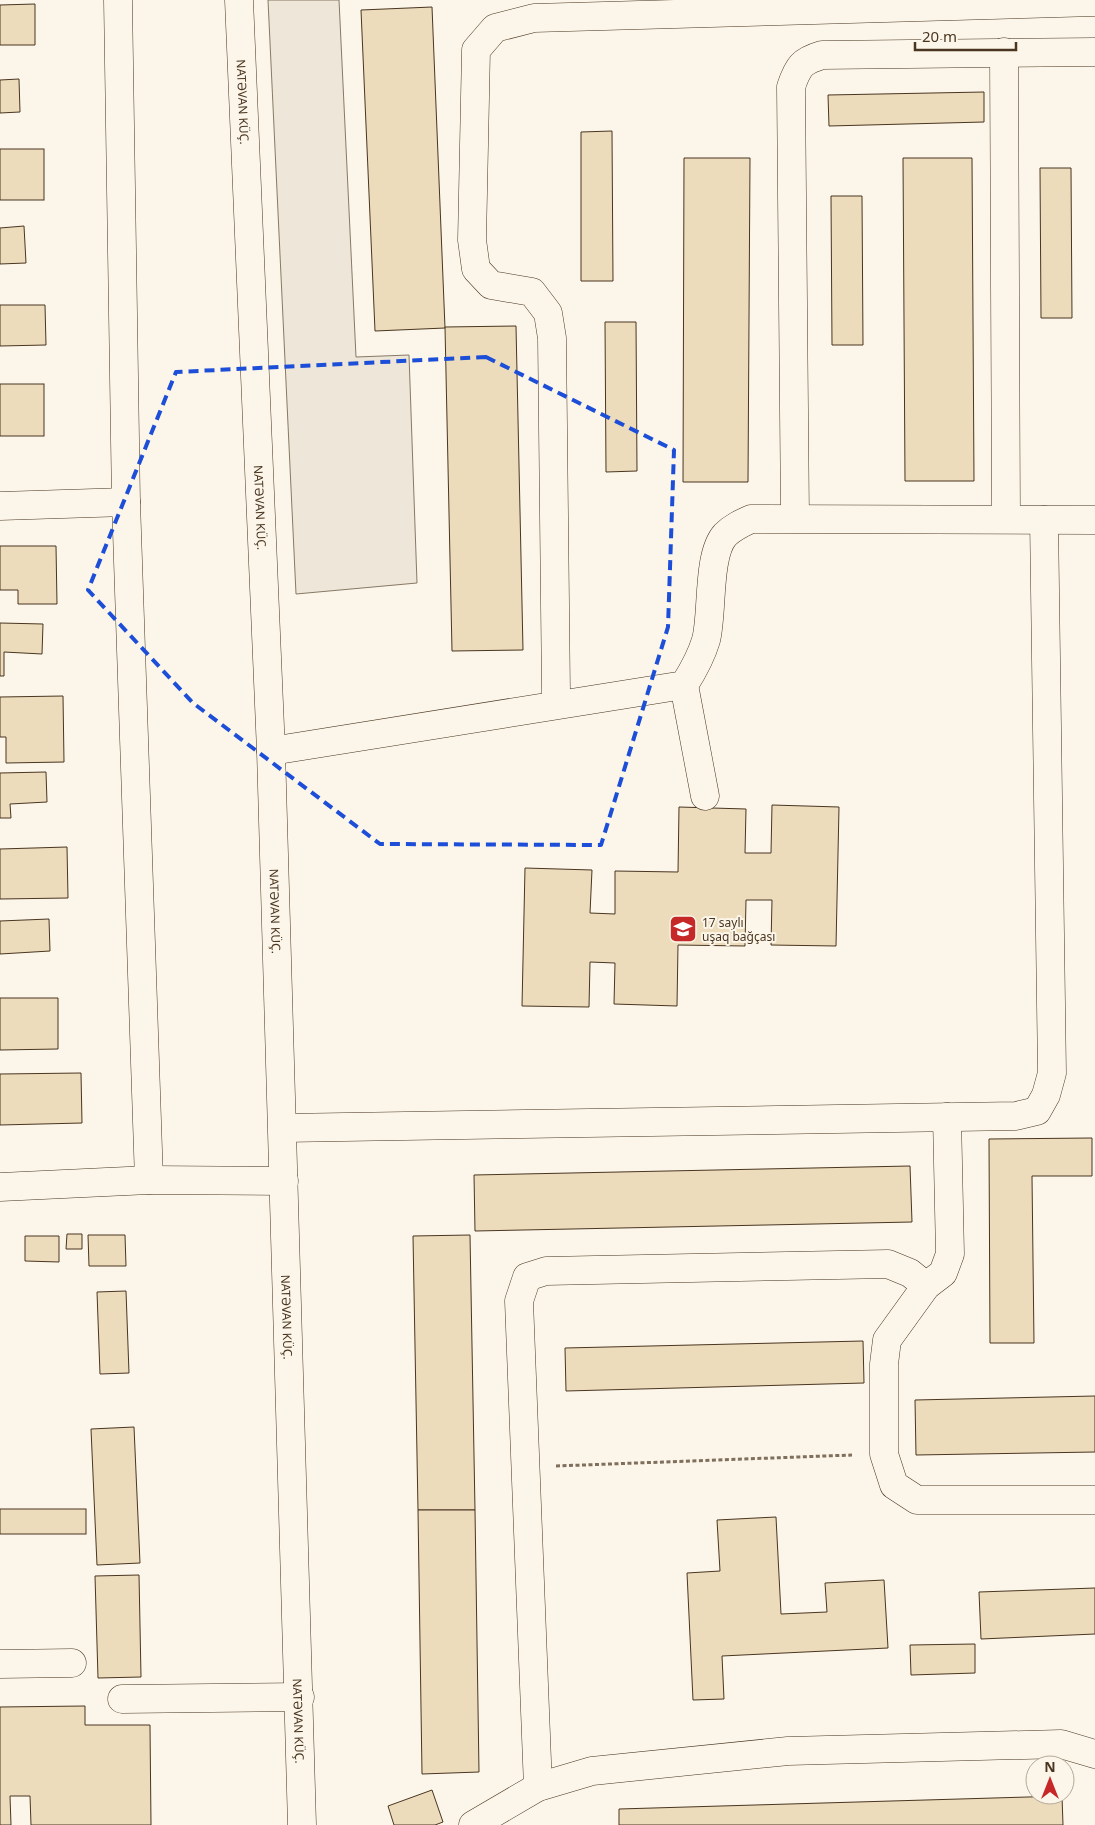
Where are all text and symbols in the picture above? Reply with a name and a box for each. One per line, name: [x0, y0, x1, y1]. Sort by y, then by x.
scale bar: [915, 20, 1016, 52]
text: 20 m: [922, 26, 957, 46]
street label: NATƏVAN KÜÇ.: [233, 59, 254, 145]
street label: NATƏVAN KÜÇ.: [250, 465, 271, 550]
street label: NATƏVAN KÜÇ.: [266, 868, 285, 954]
school or university icon: 17 saylı uşaq bağçası: [668, 914, 698, 944]
place label: 17 saylı uşaq bağçası: [702, 914, 775, 945]
street label: NATƏVAN KÜÇ.: [278, 1274, 297, 1360]
street label: NATƏVAN KÜÇ.: [289, 1678, 309, 1764]
north arrow: [1025, 1755, 1075, 1805]
text: N: [1044, 1757, 1056, 1776]

